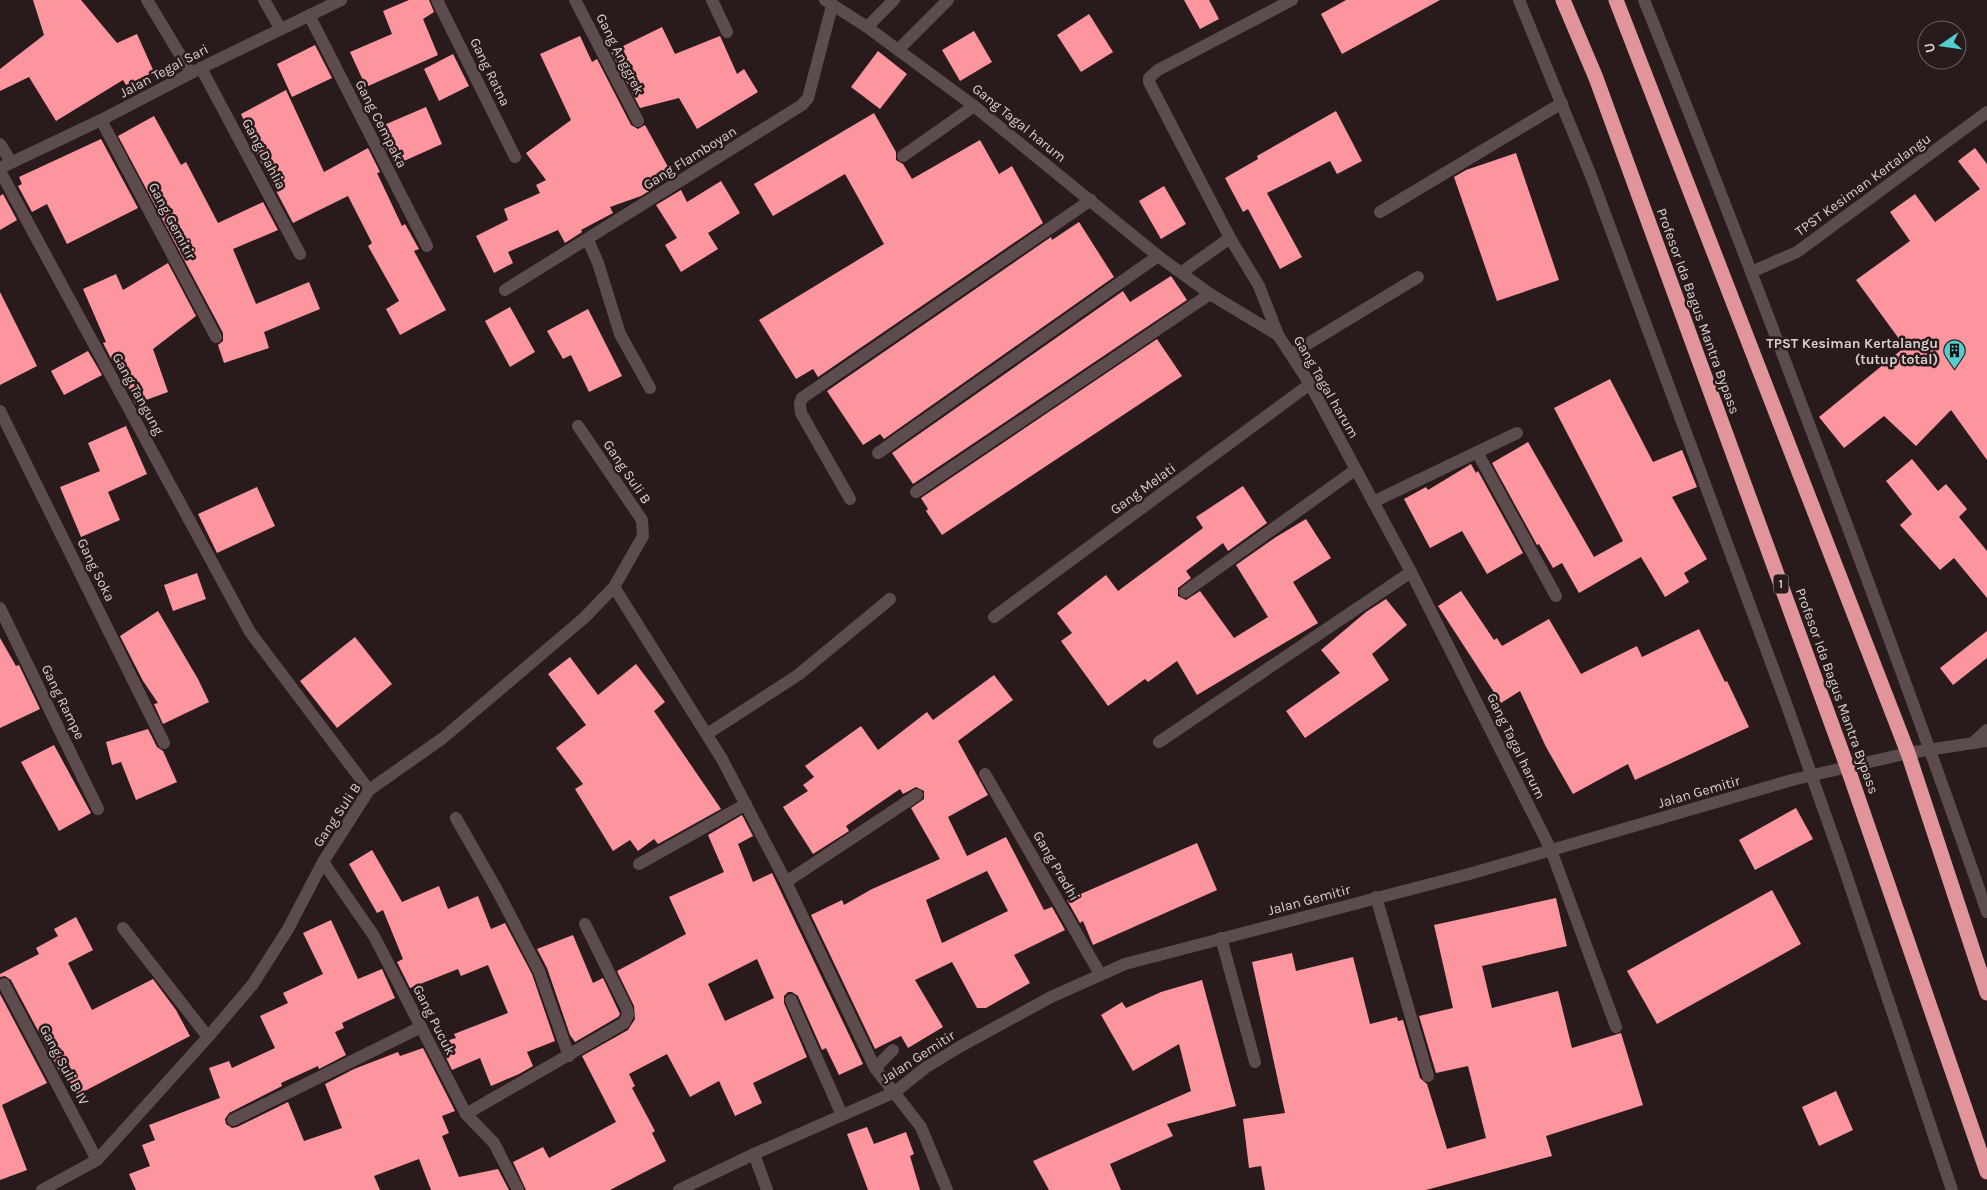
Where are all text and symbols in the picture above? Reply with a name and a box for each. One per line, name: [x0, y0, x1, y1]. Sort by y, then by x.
street label: Gang Anggrek: [592, 11, 648, 98]
north arrow: [1917, 20, 1967, 70]
street label: Gang Ratna: [466, 35, 514, 109]
street label: Jalan Tegal Sari: [117, 40, 211, 102]
text: U: [1920, 41, 1939, 54]
street label: Gang Cempaka: [351, 77, 411, 171]
street label: Gang Tagal harum: [969, 80, 1069, 166]
street label: Gang Dahlia: [238, 116, 290, 192]
street label: Gang Flamboyan: [640, 122, 740, 194]
street label: TPST Kesiman Kertalangu: [1792, 130, 1934, 240]
street label: Gang Gemitir: [145, 180, 200, 263]
street label: Profesor Ida Bagus Mantra Bypass: [1653, 206, 1743, 416]
street label: Gang Tagal harum: [1290, 333, 1362, 441]
place label: TPST Kesiman Kertalangu (tutup total): [1766, 335, 1938, 368]
building icon: TPST Kesiman Kertalangu (tutup total): [1942, 339, 1966, 370]
street label: Gang Tangung: [108, 350, 168, 438]
street label: Gang Suli B: [599, 437, 655, 507]
street label: Gang Melati: [1107, 460, 1179, 518]
street label: Gang Soka: [73, 536, 119, 604]
road number: 1: [1774, 574, 1788, 594]
street label: Profesor Ida Bagus Mantra Bypass: [1792, 586, 1882, 796]
street label: Gang Rampe: [38, 662, 88, 742]
street label: Gang Tagal harum: [1483, 690, 1549, 802]
street label: Jalan Gemitir: [1656, 772, 1743, 812]
street label: Gang Suli B: [309, 780, 365, 850]
street label: Gang Pradhi: [1029, 828, 1083, 904]
street label: Jalan Gemitir: [1266, 881, 1353, 919]
street label: Gang Pucuk: [409, 982, 459, 1058]
street label: Gang Suli B IV: [36, 1022, 92, 1108]
street label: Jalan Gemitir: [878, 1026, 959, 1087]

